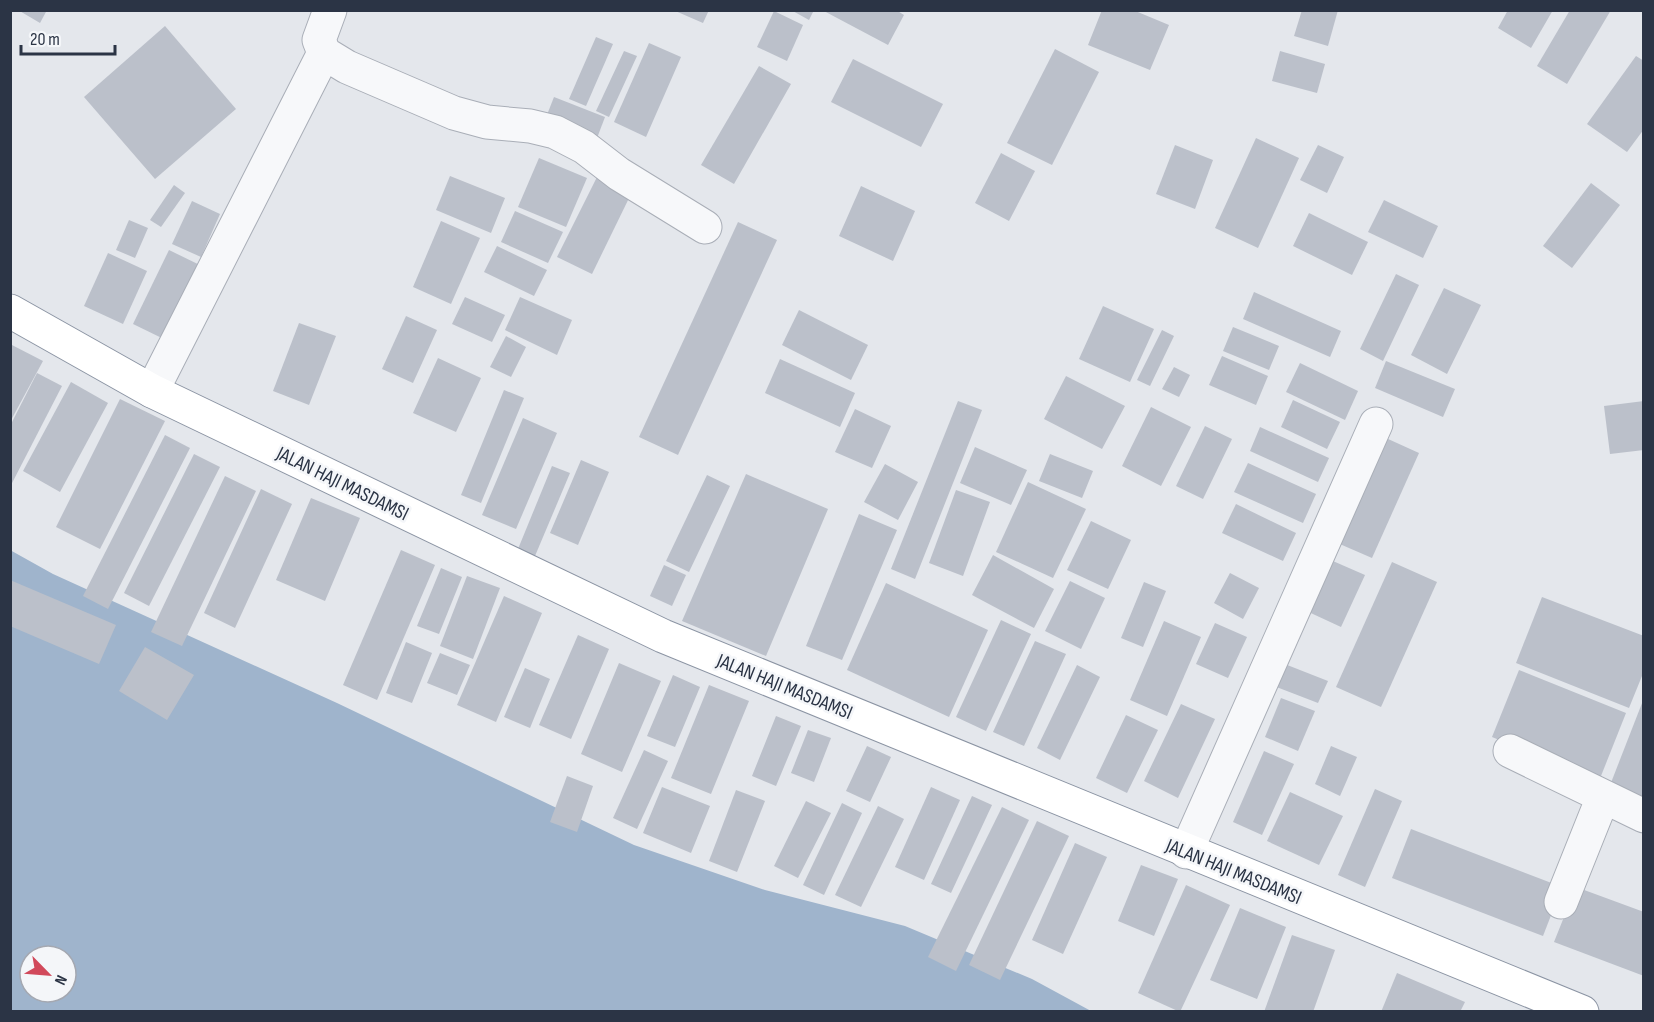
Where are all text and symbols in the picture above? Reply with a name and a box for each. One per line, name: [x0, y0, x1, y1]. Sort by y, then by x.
scale bar: [21, 18, 116, 56]
text: 20 m: [30, 29, 60, 50]
street label: JALAN HAJI MASDAMSI: [272, 441, 413, 526]
street label: JALAN HAJI MASDAMSI: [712, 648, 856, 725]
street label: JALAN HAJI MASDAMSI: [1161, 833, 1305, 910]
north arrow: [18, 944, 78, 1004]
text: N: [50, 972, 71, 988]

